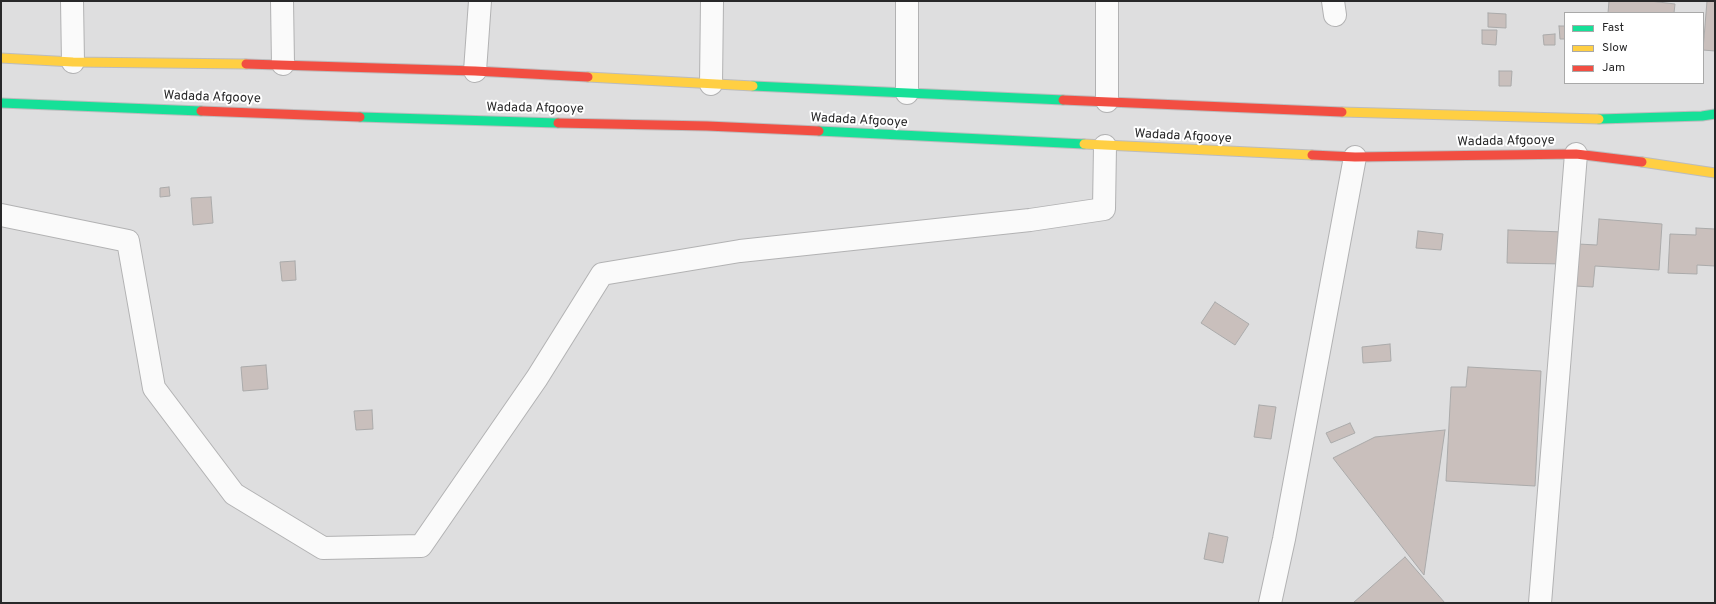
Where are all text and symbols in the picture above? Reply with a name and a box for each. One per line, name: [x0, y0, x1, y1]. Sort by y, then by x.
legend: [1564, 12, 1704, 84]
text: Fast: [1602, 20, 1624, 36]
text: Slow: [1602, 40, 1628, 56]
text: Jam: [1602, 60, 1625, 76]
street label: Wadada Afgooye: [163, 89, 261, 107]
street label: Wadada Afgooye: [486, 100, 584, 118]
street label: Wadada Afgooye: [810, 111, 908, 131]
street label: Wadada Afgooye: [1134, 127, 1232, 147]
street label: Wadada Afgooye: [1457, 133, 1555, 151]

